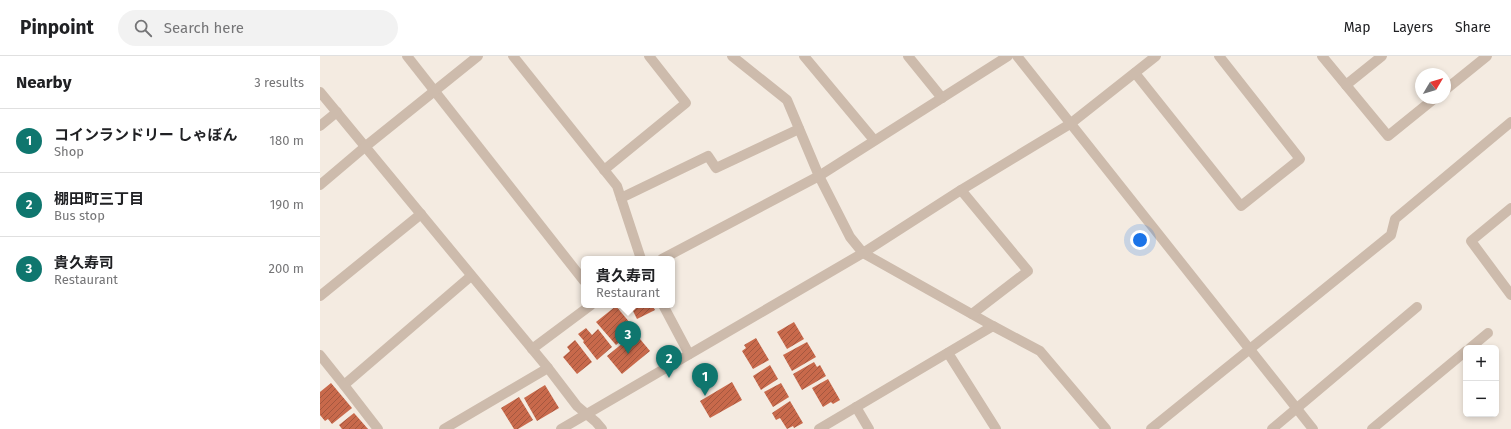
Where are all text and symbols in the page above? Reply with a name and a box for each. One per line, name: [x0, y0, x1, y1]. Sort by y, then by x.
search box: [118, 10, 398, 46]
text: Pinpoint: [20, 16, 94, 39]
icon: search: [132, 17, 154, 39]
text: Search here: [164, 19, 244, 37]
text: Map: [1344, 19, 1370, 36]
text: Layers: [1392, 19, 1433, 36]
text: Share: [1455, 19, 1491, 36]
north arrow: [1415, 68, 1451, 104]
text: Nearby: [16, 72, 71, 93]
text: 3 results: [254, 75, 304, 90]
text: コインランドリー しゃぼん: [54, 126, 238, 144]
text: 1: [26, 133, 32, 148]
text: 180 m: [269, 133, 304, 148]
text: Shop: [54, 144, 84, 159]
text: 棚田町三丁目: [54, 190, 144, 208]
text: 2: [26, 197, 32, 212]
text: 190 m: [270, 197, 304, 212]
text: Bus stop: [54, 208, 105, 223]
your location: [1130, 230, 1150, 250]
text: 貴久寿司: [54, 254, 114, 272]
popup: [581, 256, 675, 308]
text: 3: [26, 261, 32, 276]
text: 200 m: [268, 261, 304, 276]
text: 貴久寿司: [596, 267, 656, 285]
text: Restaurant: [54, 272, 118, 287]
text: Restaurant: [596, 285, 660, 300]
pin: 3: [615, 321, 641, 354]
pin: 2: [656, 345, 682, 378]
map controls: [1463, 345, 1499, 417]
button: +: [1463, 345, 1499, 381]
pin: 1: [692, 363, 718, 396]
button: −: [1463, 381, 1499, 417]

